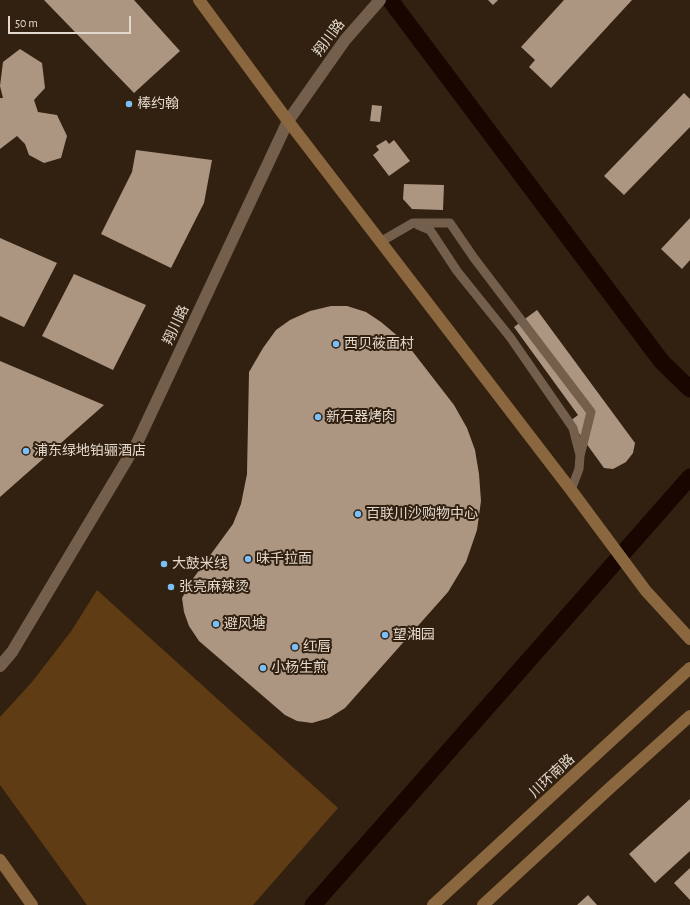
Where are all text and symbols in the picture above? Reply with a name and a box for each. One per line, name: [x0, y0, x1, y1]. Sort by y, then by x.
scale bar: [10, 8, 133, 34]
street label: 翔川路: [310, 16, 348, 60]
text: 50 m: [15, 17, 38, 29]
place label: 棒约翰: [137, 96, 179, 112]
marker: 棒约翰: [124, 99, 134, 109]
street label: 翔川路: [160, 302, 192, 348]
place label: 西贝莜面村: [344, 336, 414, 352]
marker: 西贝莜面村: [331, 339, 341, 349]
place label: 新石器烤肉: [326, 409, 396, 425]
marker: 新石器烤肉: [313, 412, 323, 422]
place label: 浦东绿地铂骊酒店: [34, 443, 146, 459]
marker: 浦东绿地铂骊酒店: [21, 446, 31, 456]
place label: 百联川沙购物中心: [366, 506, 478, 522]
marker: 百联川沙购物中心: [353, 509, 363, 519]
place label: 味千拉面: [256, 551, 312, 567]
marker: 味千拉面: [243, 554, 253, 564]
place label: 大鼓米线: [172, 556, 228, 572]
marker: 大鼓米线: [159, 559, 169, 569]
place label: 张亮麻辣烫: [179, 579, 249, 595]
marker: 张亮麻辣烫: [166, 582, 176, 592]
place label: 避风塘: [224, 616, 266, 632]
marker: 避风塘: [211, 619, 221, 629]
place label: 望湘园: [393, 627, 435, 643]
marker: 望湘园: [380, 630, 390, 640]
place label: 红唇: [303, 639, 331, 655]
marker: 红唇: [290, 642, 300, 652]
place label: 小杨生煎: [271, 660, 327, 676]
marker: 小杨生煎: [258, 663, 268, 673]
street label: 川环南路: [526, 751, 578, 801]

